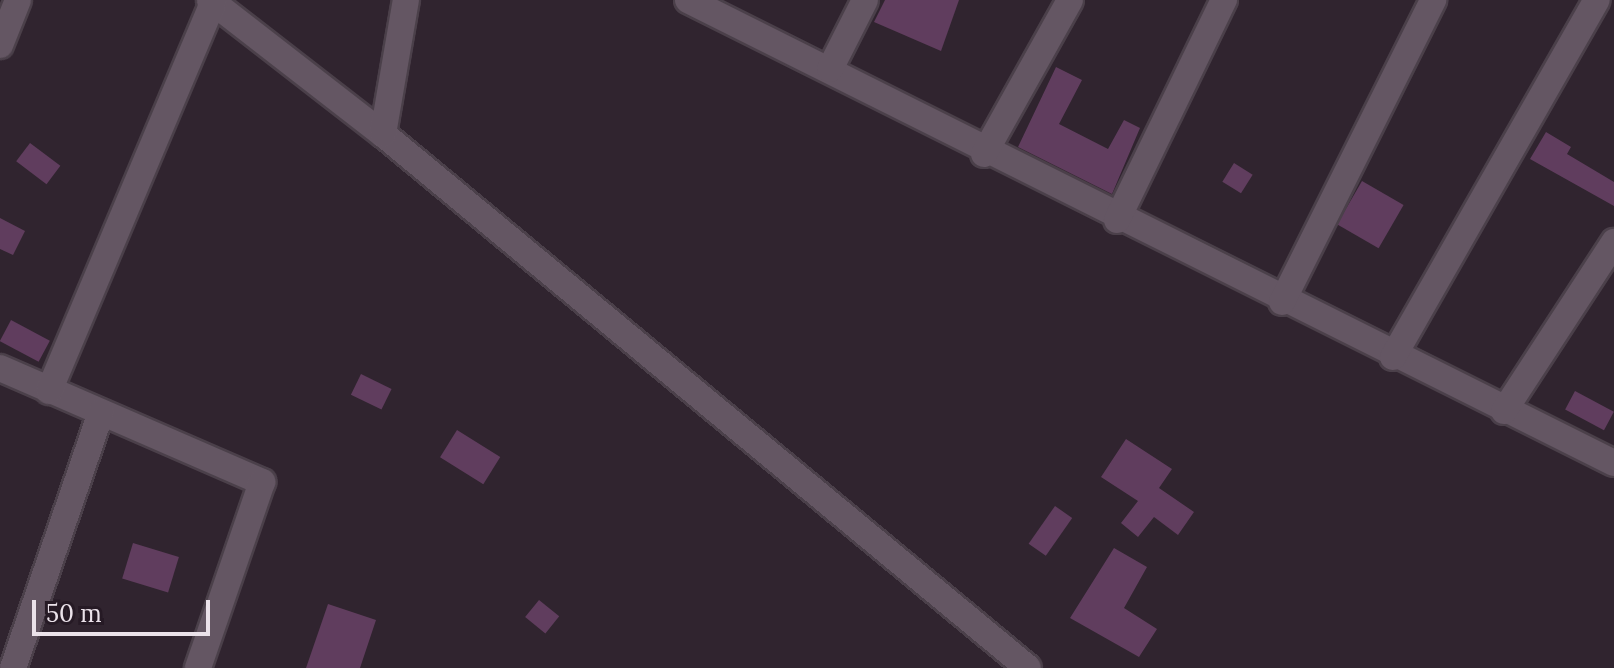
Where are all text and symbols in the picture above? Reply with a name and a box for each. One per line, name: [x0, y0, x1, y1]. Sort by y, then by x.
scale bar: [36, 584, 214, 634]
text: 50 m: [46, 598, 102, 629]

